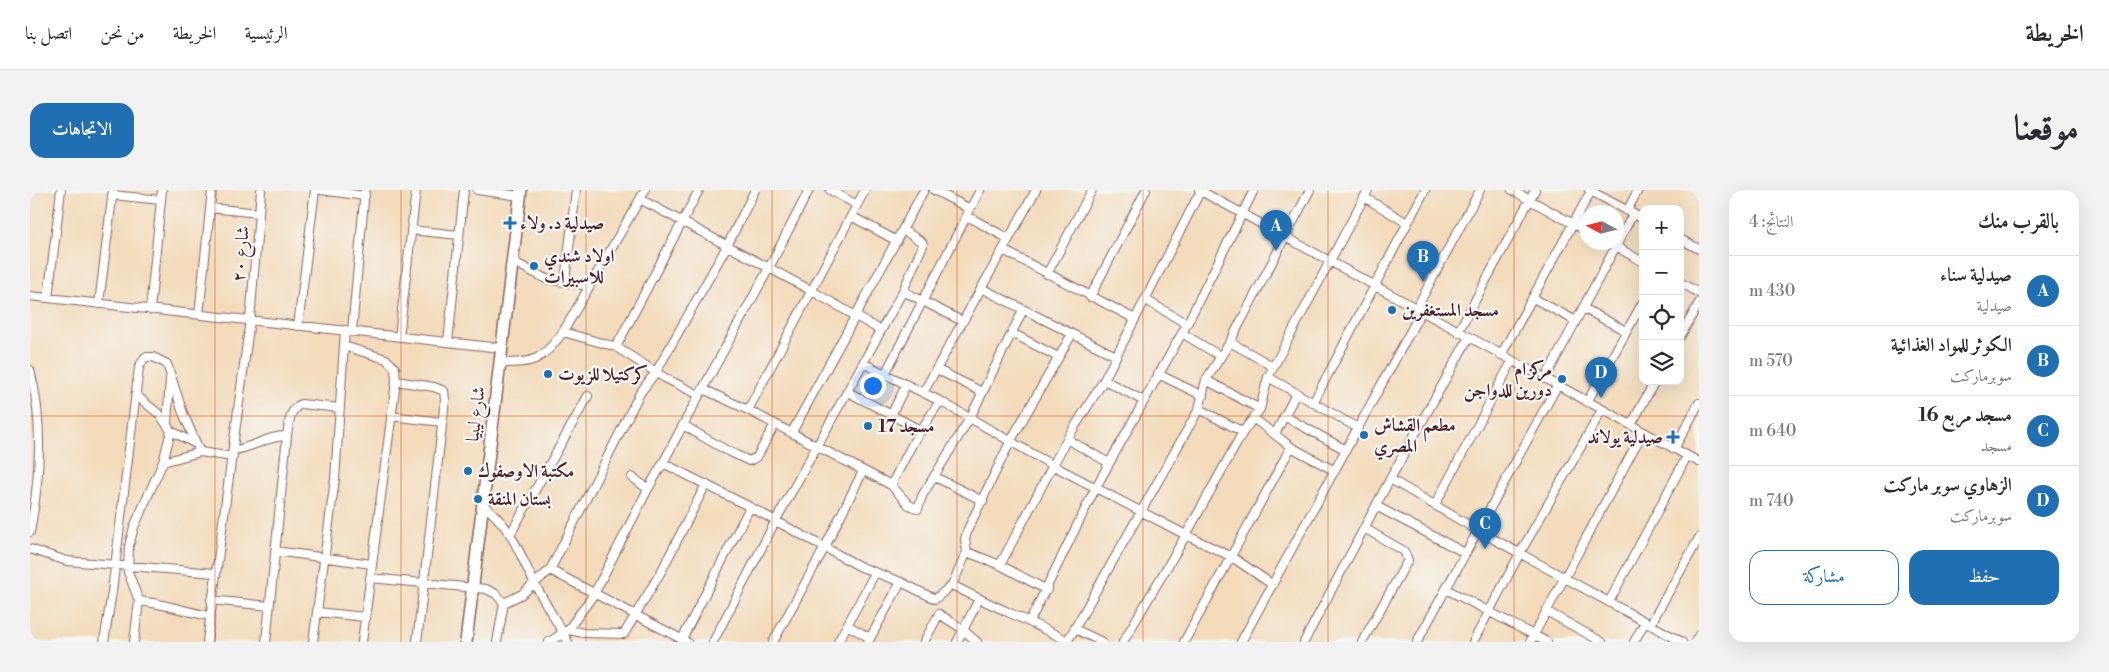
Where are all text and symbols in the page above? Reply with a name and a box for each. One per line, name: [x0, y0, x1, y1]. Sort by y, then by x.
text: الخريطة: [2026, 19, 2084, 49]
text: اتصل بنا: [25, 22, 72, 45]
text: من نحن: [100, 22, 145, 45]
text: الخريطة: [173, 22, 216, 45]
text: الرئيسية: [244, 22, 288, 45]
button: الاتجاهات: [30, 103, 134, 158]
text: موقعنا: [2014, 107, 2079, 150]
north arrow: [1579, 205, 1624, 250]
map controls: [1639, 205, 1684, 385]
button: +: [1639, 205, 1684, 250]
text: بالقرب منك: [1978, 209, 2059, 235]
pin: A: [1260, 210, 1292, 251]
place label: صيدلية د. ولاء: [520, 212, 604, 235]
text: النتائج: 4: [1749, 212, 1794, 232]
marker: صيدلية د. ولاء: [504, 217, 516, 229]
street label: شارع ٢٠: [227, 225, 258, 283]
pin: B: [1407, 241, 1439, 282]
place label: اولاد شندي للاسبيرات: [544, 245, 615, 289]
button: −: [1639, 250, 1684, 295]
marker: اولاد شندي للاسبيرات: [528, 260, 540, 272]
text: صيدلية سناء: [1940, 263, 2012, 287]
text: 430 m: [1749, 281, 1795, 301]
text: A: [2037, 281, 2049, 301]
button: locate: [1639, 295, 1684, 340]
text: صيدلية: [1977, 296, 2012, 316]
place label: مسجد المستغفرين: [1402, 299, 1499, 322]
marker: مسجد المستغفرين: [1386, 304, 1398, 316]
text: الكوثر للمواد الغذائية: [1891, 333, 2012, 357]
button: layers: [1639, 340, 1684, 385]
text: 570 m: [1749, 351, 1793, 371]
text: B: [2037, 351, 2049, 371]
pin: D: [1585, 357, 1617, 398]
place label: مركز ام دورين للدواجن: [1464, 358, 1552, 402]
place label: كركتيلا للزيوت: [558, 363, 648, 386]
text: سوبرماركت: [1950, 366, 2012, 386]
marker: كركتيلا للزيوت: [542, 368, 554, 380]
your location: [860, 373, 886, 399]
marker: مركز ام دورين للدواجن: [1556, 373, 1568, 385]
street label: شارع ليبيا: [461, 385, 494, 443]
text: مسجد مربع 16: [1918, 403, 2012, 427]
place label: مطعم القشاش المصري: [1374, 414, 1456, 461]
place label: مسجد 17: [878, 415, 934, 438]
marker: مسجد 17: [862, 420, 874, 432]
text: 640 m: [1749, 421, 1796, 441]
text: C: [2037, 421, 2049, 441]
place label: صيدلية يولاند: [1587, 426, 1663, 449]
marker: مطعم القشاش المصري: [1358, 429, 1370, 441]
marker: صيدلية يولاند: [1667, 431, 1679, 443]
text: مسجد: [1981, 436, 2012, 456]
place label: مكتبة الاوصفوك: [478, 460, 574, 483]
marker: مكتبة الاوصفوك: [462, 465, 474, 477]
text: الزهاوي سوبر ماركت: [1883, 473, 2012, 497]
place label: بستان المنقة: [488, 488, 551, 511]
text: 740 m: [1749, 491, 1794, 511]
text: D: [2037, 491, 2049, 511]
marker: بستان المنقة: [472, 493, 484, 505]
text: سوبرماركت: [1950, 506, 2012, 526]
pin: C: [1469, 508, 1501, 549]
button: مشاركة: [1749, 550, 1899, 605]
button: حفظ: [1909, 550, 2059, 605]

